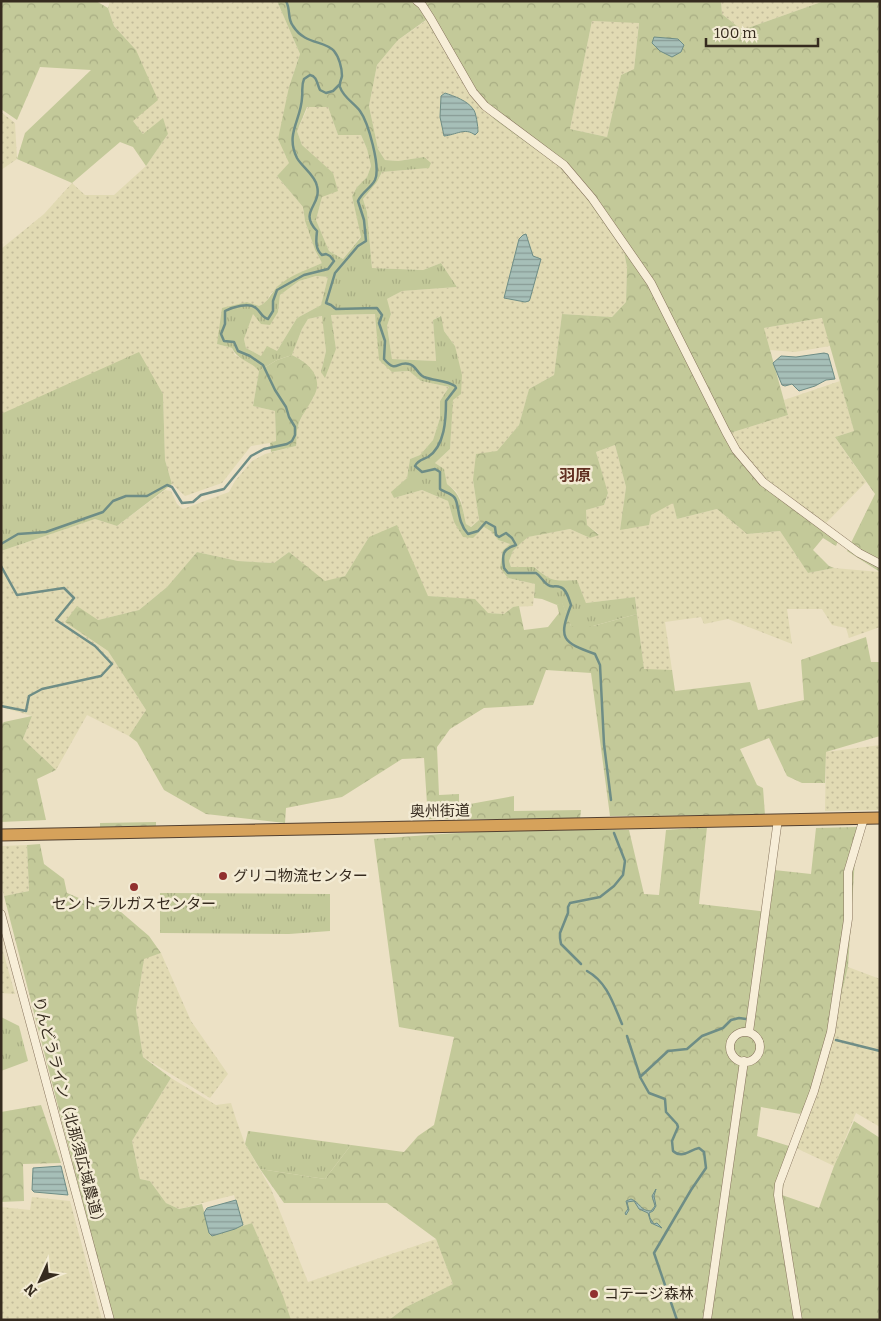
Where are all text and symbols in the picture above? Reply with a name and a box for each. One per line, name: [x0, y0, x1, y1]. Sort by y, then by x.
scale bar: [706, 15, 818, 47]
text: 100 m: [714, 24, 757, 42]
district label: 羽原: [559, 466, 591, 485]
street label: 奥州街道: [410, 801, 470, 821]
place label: グリコ物流センター: [233, 867, 368, 885]
marker: グリコ物流センター: [217, 870, 229, 882]
marker: セントラルガスセンター: [128, 881, 140, 893]
place label: セントラルガスセンター: [52, 895, 216, 913]
street label: りんどうライン（北那須広域農道）: [29, 995, 109, 1231]
north arrow: [15, 1256, 65, 1306]
text: N: [21, 1280, 41, 1299]
place label: コテージ森林: [604, 1285, 694, 1303]
marker: コテージ森林: [588, 1288, 600, 1300]

